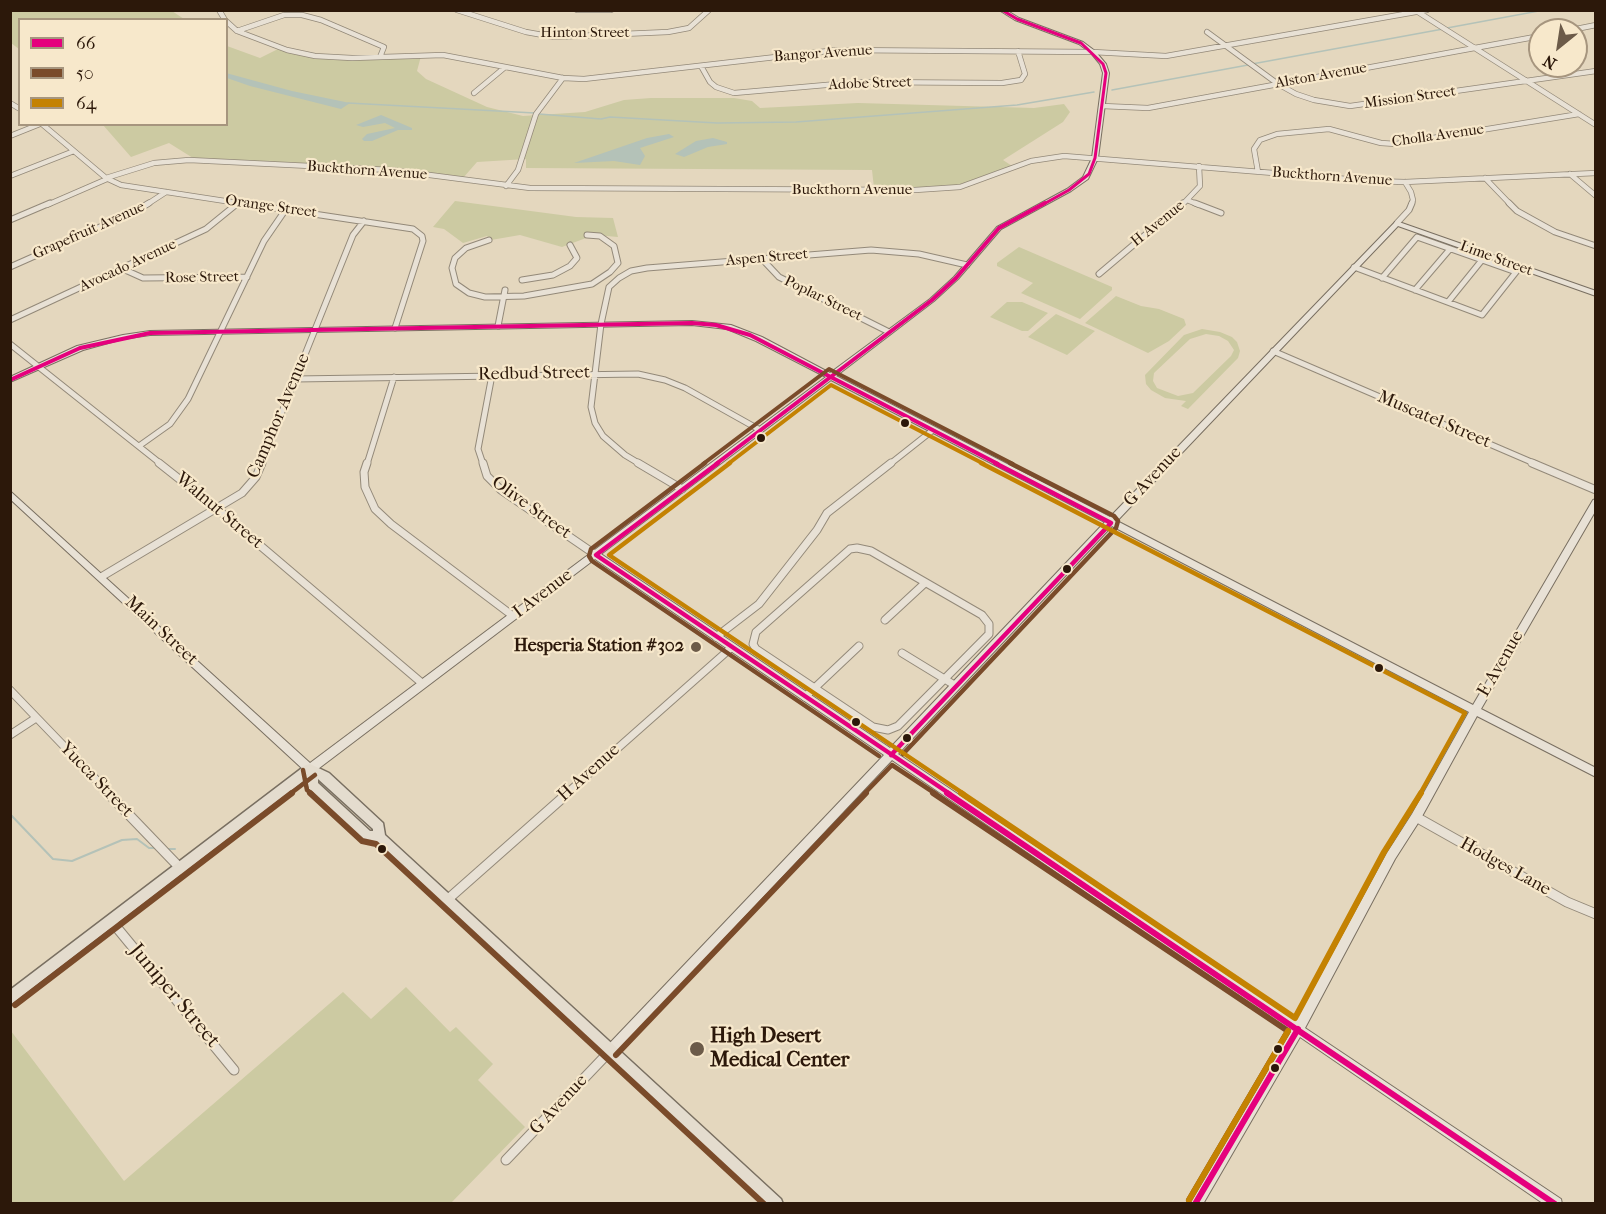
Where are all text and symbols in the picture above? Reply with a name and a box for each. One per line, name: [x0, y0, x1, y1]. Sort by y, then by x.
legend: [18, 18, 228, 126]
north arrow: [1528, 18, 1588, 78]
street label: Hinton Street: [540, 24, 630, 42]
text: 66: [76, 33, 96, 54]
street label: Bangor Avenue: [773, 42, 873, 66]
text: N: [1540, 51, 1560, 74]
street label: Alston Avenue: [1274, 59, 1368, 93]
text: 50: [76, 63, 94, 84]
street label: Adobe Street: [828, 74, 912, 94]
street label: Mission Street: [1363, 83, 1457, 113]
text: 64: [76, 93, 96, 114]
street label: Cholla Avenue: [1391, 121, 1485, 151]
street label: Buckthorn Avenue: [306, 158, 428, 184]
street label: Buckthorn Avenue: [1271, 164, 1393, 190]
street label: Buckthorn Avenue: [792, 181, 912, 199]
street label: Orange Street: [224, 192, 318, 222]
street label: H Avenue: [1128, 197, 1188, 251]
street label: Grapefruit Avenue: [30, 198, 148, 264]
street label: Avocado Avenue: [77, 236, 179, 296]
street label: Lime Street: [1457, 238, 1535, 280]
street label: Aspen Street: [725, 245, 809, 271]
street label: Rose Street: [165, 268, 239, 288]
street label: Poplar Street: [781, 272, 865, 326]
street label: Camphor Avenue: [243, 350, 315, 482]
street label: Redbud Street: [478, 362, 590, 386]
street label: Muscatel Street: [1374, 386, 1494, 454]
unlabelled marker: [899, 417, 911, 429]
unlabelled marker: [755, 432, 767, 444]
street label: G Avenue: [1120, 442, 1186, 512]
street label: Walnut Street: [171, 468, 267, 554]
street label: Olive Street: [487, 472, 575, 544]
unlabelled marker: [1061, 563, 1073, 575]
street label: I Avenue: [509, 565, 577, 623]
street label: Main Street: [120, 592, 202, 670]
street label: E Avenue: [1473, 627, 1529, 701]
place label: Hesperia Station #302: [514, 636, 684, 658]
marker: Hesperia Station #302: [689, 640, 703, 654]
unlabelled marker: [1373, 662, 1385, 674]
unlabelled marker: [850, 716, 862, 728]
unlabelled marker: [901, 732, 913, 744]
street label: Yucca Street: [55, 738, 137, 822]
street label: H Avenue: [553, 739, 625, 807]
street label: Hodges Lane: [1456, 833, 1554, 901]
unlabelled marker: [376, 843, 388, 855]
street label: Juniper Street: [123, 939, 225, 1053]
place label: High Desert Medical Center: [710, 1024, 850, 1074]
marker: High Desert Medical Center: [688, 1040, 706, 1058]
unlabelled marker: [1272, 1043, 1284, 1055]
unlabelled marker: [1269, 1062, 1281, 1074]
street label: G Avenue: [526, 1070, 592, 1140]

